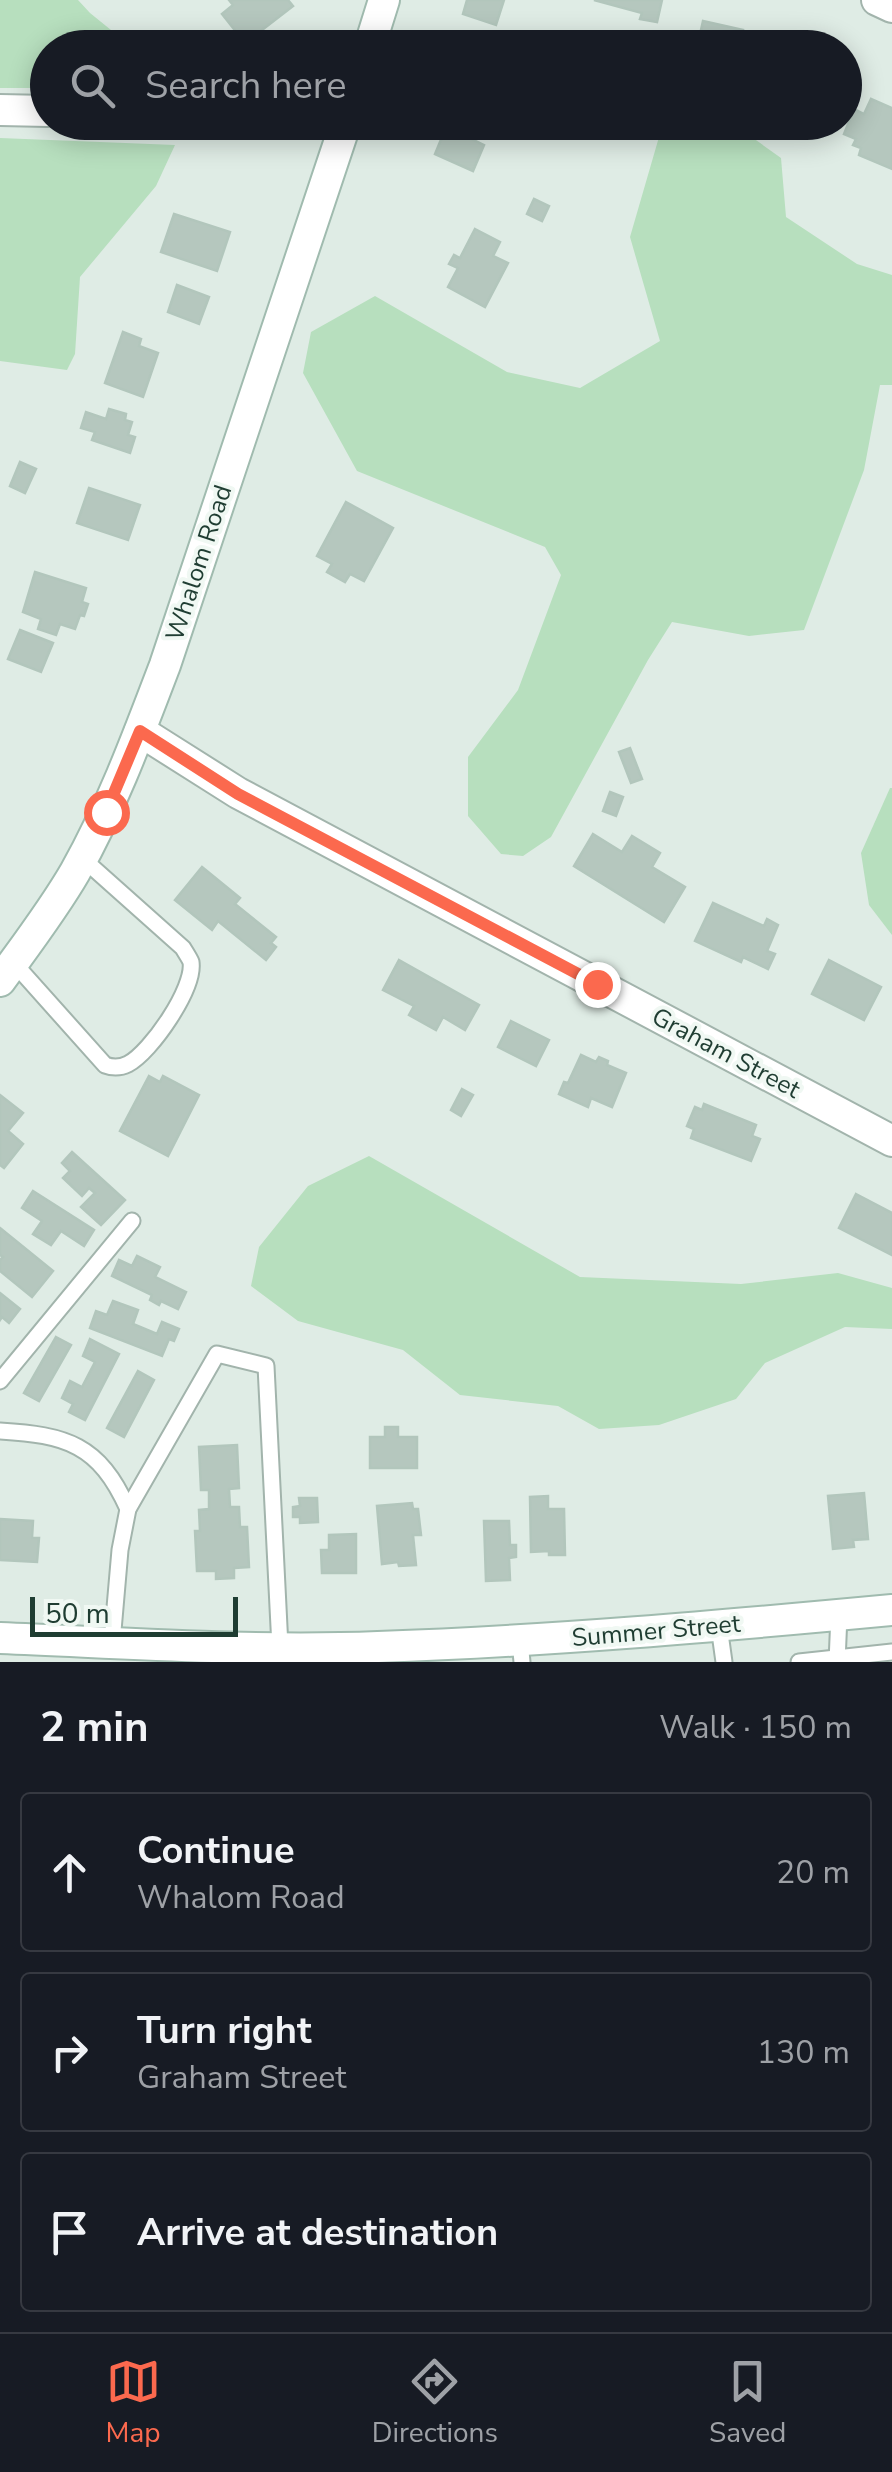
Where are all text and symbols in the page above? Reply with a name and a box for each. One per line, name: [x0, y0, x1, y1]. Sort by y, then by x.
search box: [30, 30, 862, 140]
icon: search: [65, 58, 120, 113]
text: Search here: [145, 60, 346, 111]
street label: Whalom Road: [158, 481, 240, 645]
route start: [84, 790, 130, 836]
route end: [575, 962, 621, 1008]
street label: Graham Street: [646, 1000, 806, 1107]
scale bar: [30, 1592, 238, 1636]
text: 50 m: [45, 1595, 110, 1633]
street label: Summer Street: [570, 1607, 742, 1655]
text: 2 min: [40, 1699, 149, 1756]
text: Walk · 150 m: [659, 1706, 852, 1749]
text: Continue: [137, 1825, 295, 1876]
icon: ahead: [42, 1845, 97, 1900]
text: 20 m: [776, 1851, 850, 1894]
text: Whalom Road: [137, 1876, 345, 1919]
text: Turn right: [137, 2005, 312, 2056]
icon: right: [42, 2025, 97, 2080]
text: 130 m: [757, 2031, 850, 2074]
text: Graham Street: [137, 2056, 347, 2099]
icon: arrive: [42, 2205, 97, 2260]
text: Arrive at destination: [137, 2207, 498, 2258]
tab: Map: [106, 2354, 161, 2452]
tab: Directions: [372, 2354, 498, 2452]
tab: Saved: [709, 2354, 786, 2452]

